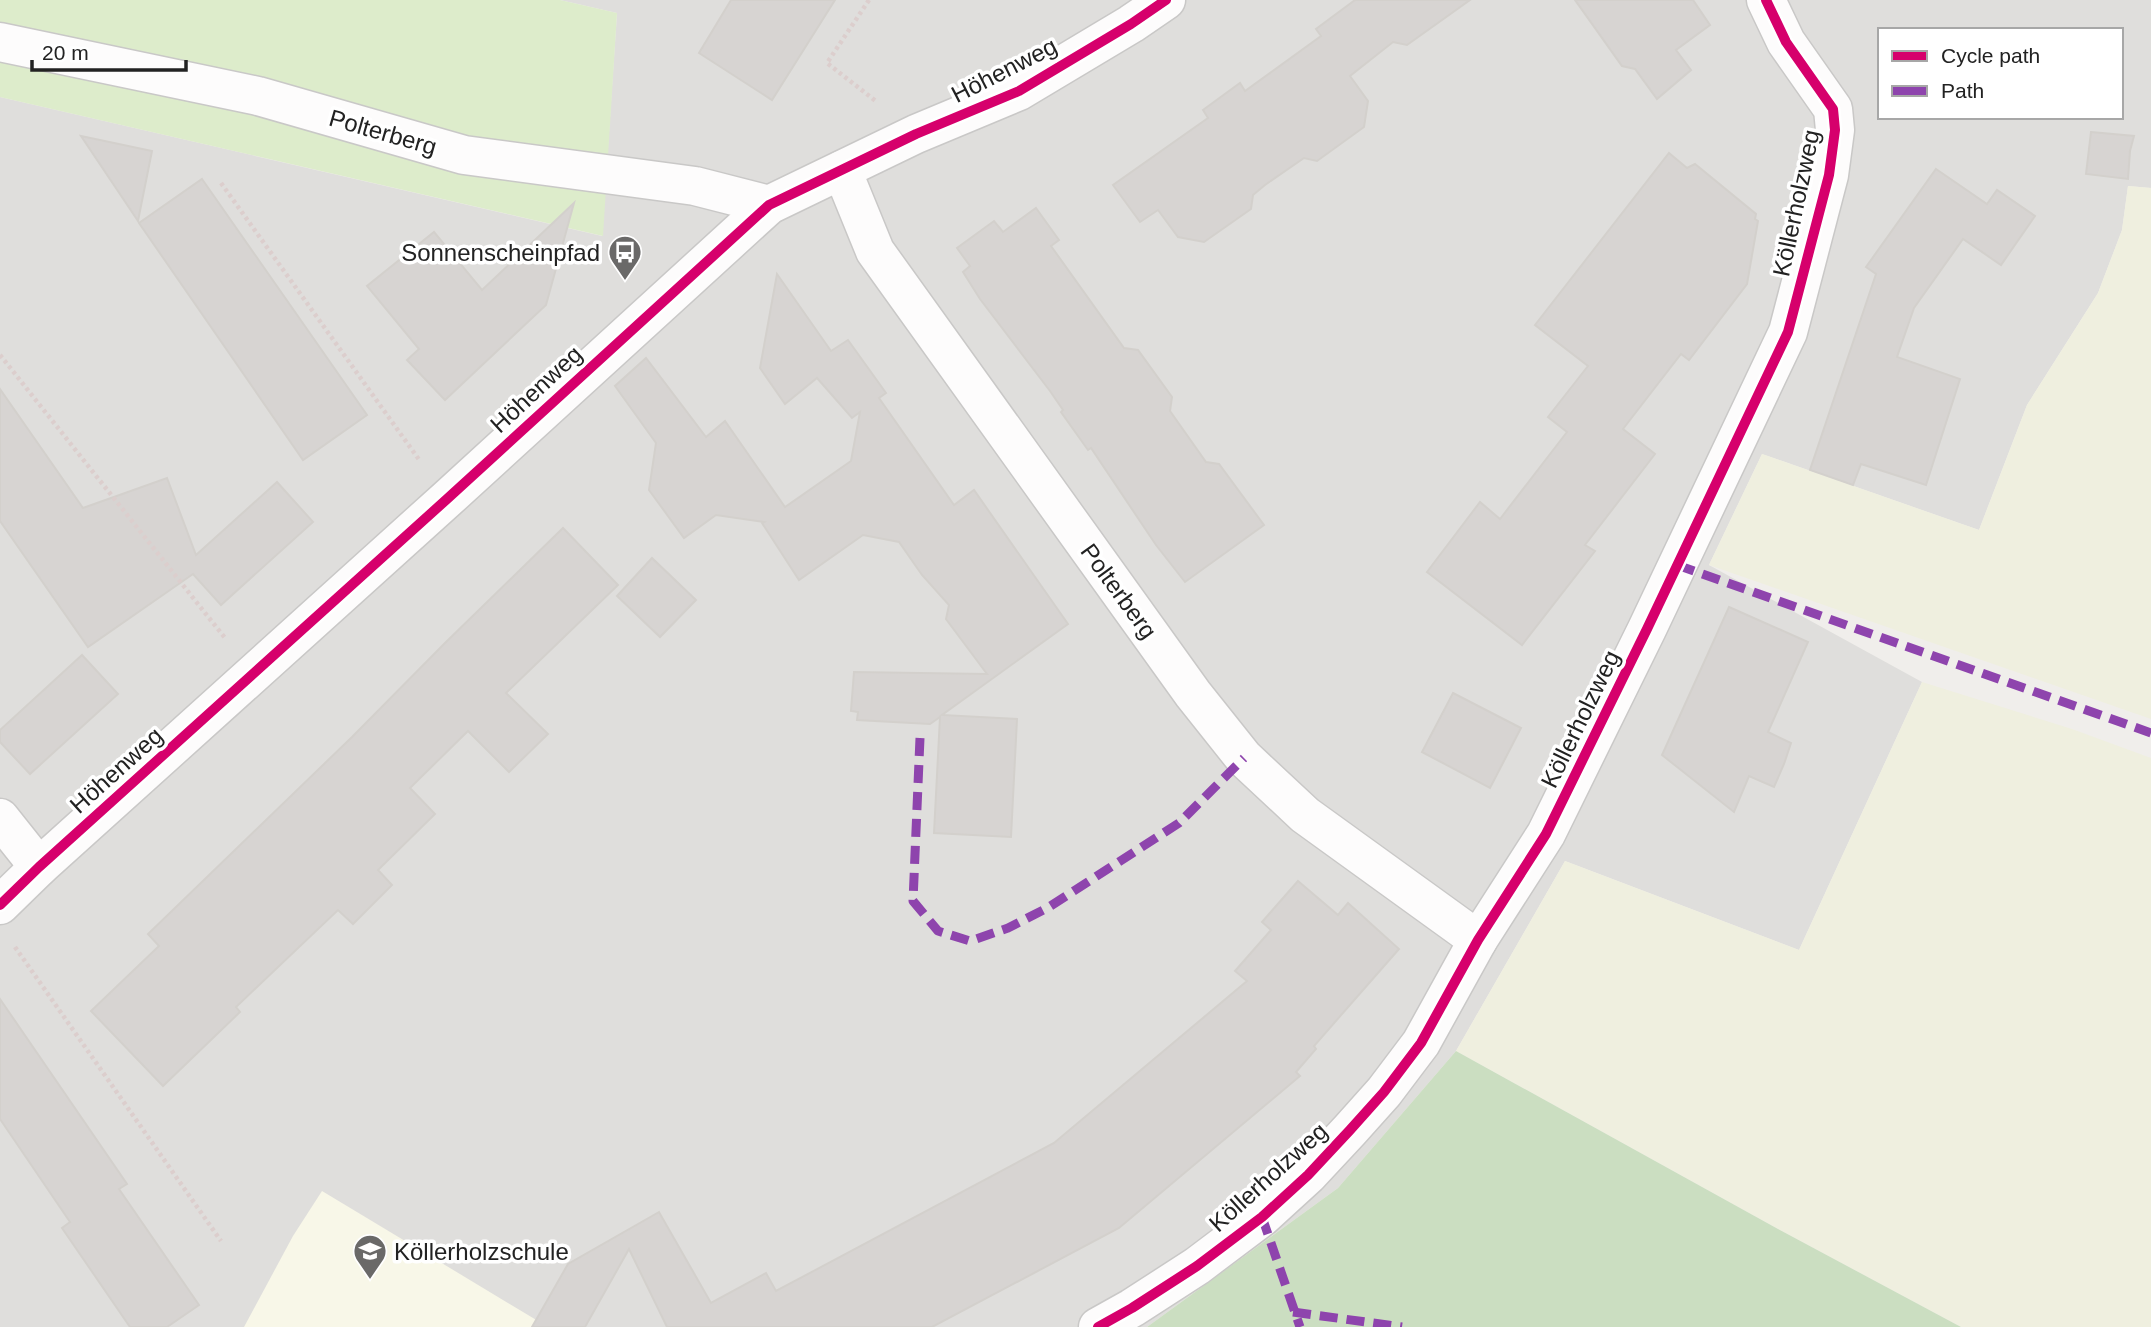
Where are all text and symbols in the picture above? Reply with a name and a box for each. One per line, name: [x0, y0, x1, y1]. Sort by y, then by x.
scale bar: [32, 28, 186, 72]
legend: [1878, 28, 2123, 119]
street label: Höhenweg: [947, 32, 1061, 108]
text: 20 m: [42, 41, 89, 64]
text: Cycle path: [1941, 44, 2040, 67]
text: Path: [1941, 79, 1984, 102]
street label: Polterberg: [326, 104, 440, 160]
street label: Köllerholzweg: [1767, 127, 1825, 279]
bus stop icon: Sonnenscheinpfad: [606, 233, 644, 282]
place label: Sonnenscheinpfad: [401, 239, 600, 266]
street label: Höhenweg: [485, 340, 587, 438]
street label: Polterberg: [1076, 538, 1162, 644]
street label: Köllerholzweg: [1535, 646, 1625, 792]
street label: Höhenweg: [64, 722, 168, 818]
street label: Köllerholzweg: [1203, 1117, 1333, 1237]
school or university icon: Köllerholzschule: [351, 1232, 389, 1281]
place label: Köllerholzschule: [394, 1238, 569, 1265]

